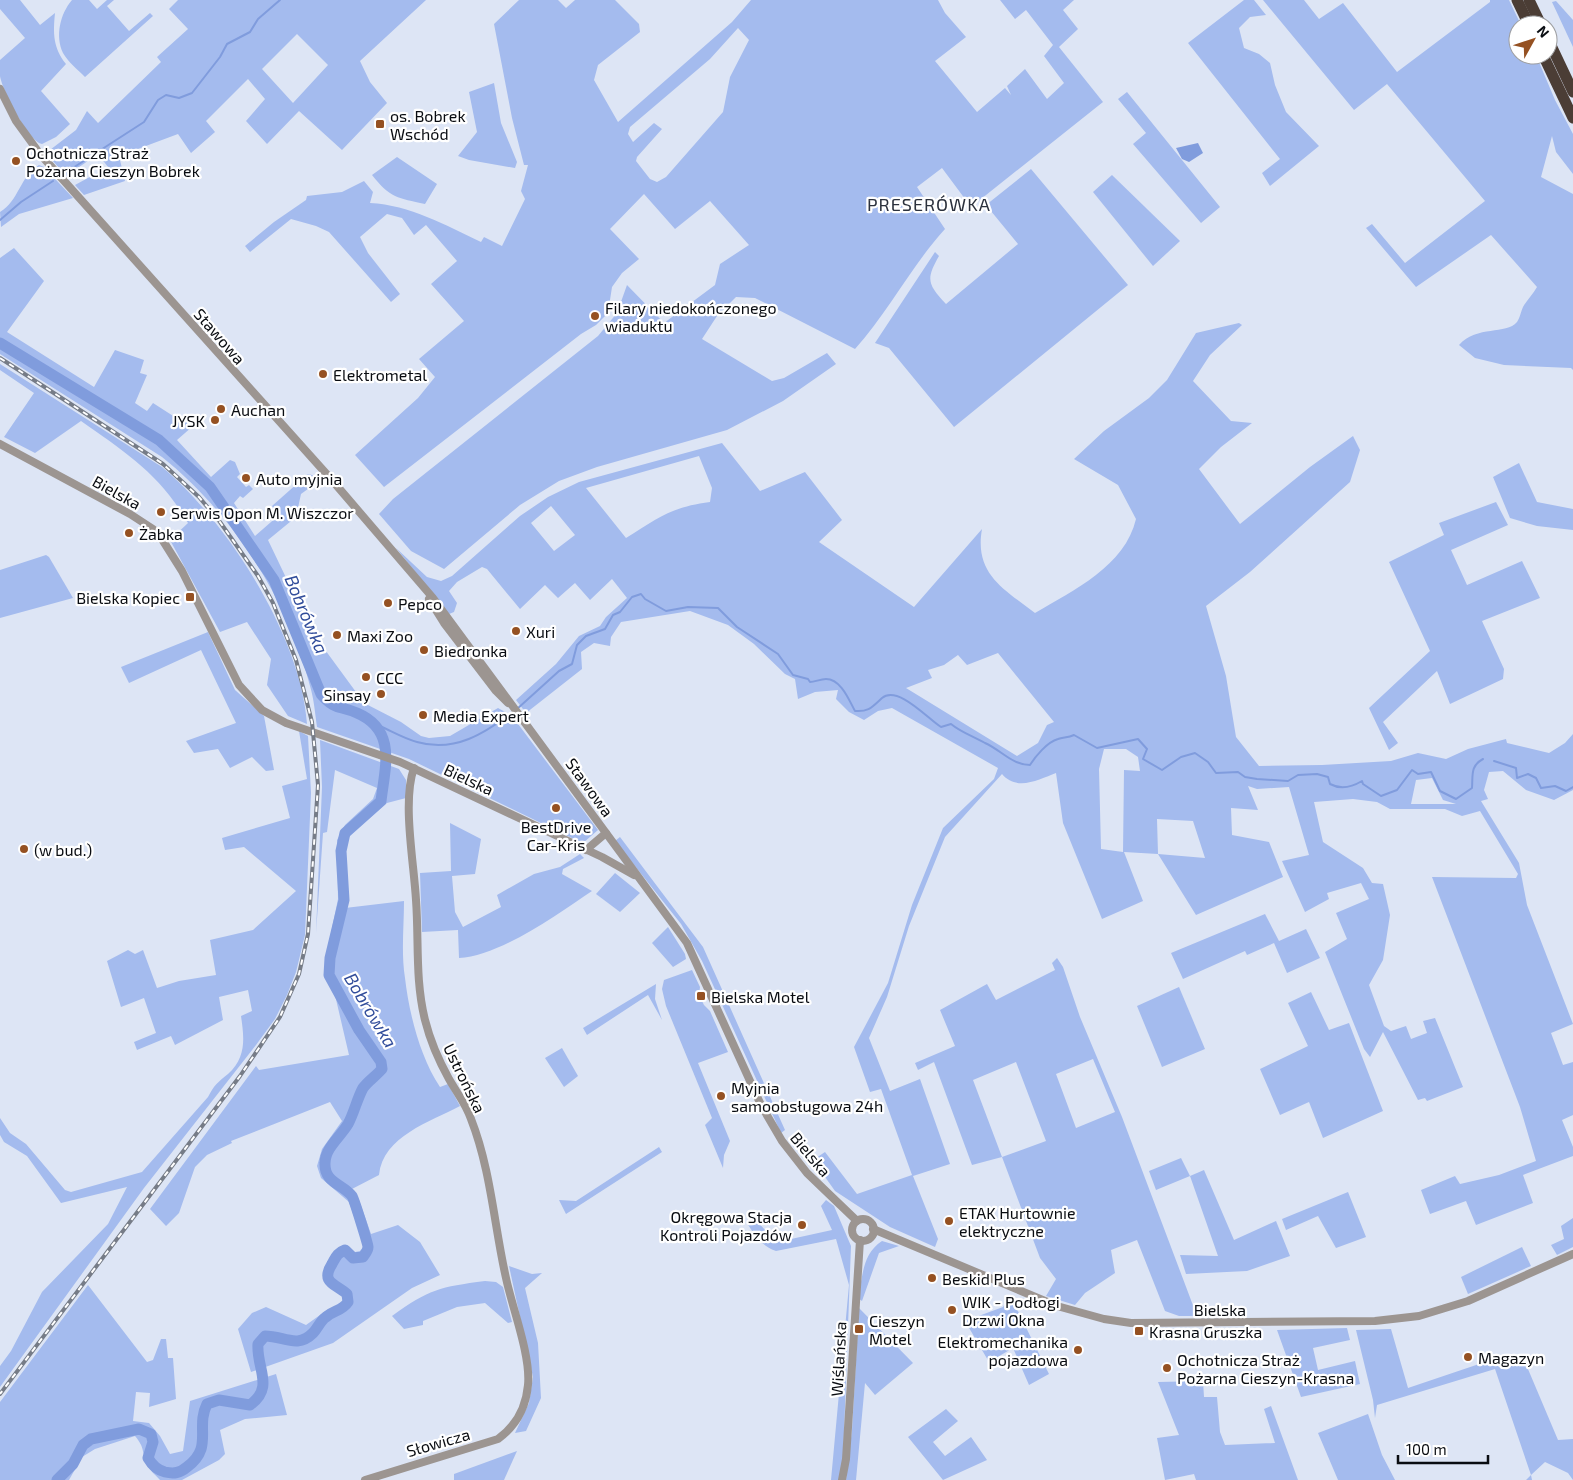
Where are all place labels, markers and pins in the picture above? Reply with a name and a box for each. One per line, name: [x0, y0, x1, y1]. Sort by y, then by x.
place label: os. Bobrek Wschód: [390, 106, 466, 143]
marker: os. Bobrek Wschód: [374, 118, 386, 130]
place label: Ochotnicza Straż Pożarna Cieszyn Bobrek: [26, 143, 200, 180]
marker: Ochotnicza Straż Pożarna Cieszyn Bobrek: [10, 155, 22, 167]
place label: Filary niedokończonego wiaduktu: [605, 298, 777, 335]
marker: Filary niedokończonego wiaduktu: [589, 310, 601, 322]
place label: Elektrometal: [333, 365, 427, 384]
marker: Elektrometal: [317, 368, 329, 380]
place label: Auchan: [231, 400, 285, 419]
marker: Auchan: [215, 403, 227, 415]
place label: JYSK: [172, 411, 206, 430]
marker: JYSK: [209, 414, 221, 426]
place label: Auto myjnia: [256, 469, 342, 489]
marker: Auto myjnia: [240, 472, 252, 484]
place label: Serwis Opon M. Wiszczor: [171, 503, 354, 522]
marker: Serwis Opon M. Wiszczor: [155, 506, 167, 518]
place label: Żabka: [139, 524, 183, 543]
marker: Żabka: [123, 527, 135, 539]
place label: Bielska Kopiec: [76, 588, 180, 607]
marker: Bielska Kopiec: [184, 591, 196, 603]
place label: Pepco: [398, 594, 442, 613]
marker: Pepco: [382, 597, 394, 609]
place label: Xuri: [526, 622, 555, 641]
marker: Xuri: [510, 625, 522, 637]
place label: Maxi Zoo: [347, 626, 413, 645]
marker: Maxi Zoo: [331, 629, 343, 641]
place label: Biedronka: [434, 641, 507, 660]
marker: Biedronka: [418, 644, 430, 656]
place label: CCC: [376, 668, 403, 687]
marker: CCC: [360, 671, 372, 683]
place label: Sinsay: [323, 685, 372, 704]
marker: Sinsay: [375, 688, 387, 700]
place label: Media Expert: [433, 706, 529, 725]
marker: Media Expert: [417, 709, 429, 721]
marker: BestDrive Car-Kris: [550, 802, 562, 814]
place label: BestDrive Car-Kris: [521, 817, 591, 854]
place label: (w bud.): [34, 840, 92, 859]
marker: (w bud.): [18, 843, 30, 855]
place label: Bielska Motel: [711, 987, 810, 1006]
marker: Bielska Motel: [695, 990, 707, 1002]
place label: Myjnia samoobsługowa 24h: [731, 1078, 883, 1115]
marker: Myjnia samoobsługowa 24h: [715, 1090, 727, 1102]
place label: ETAK Hurtownie elektryczne: [959, 1203, 1076, 1240]
place label: Okręgowa Stacja Kontroli Pojazdów: [660, 1207, 792, 1245]
marker: ETAK Hurtownie elektryczne: [943, 1215, 955, 1227]
marker: Okręgowa Stacja Kontroli Pojazdów: [796, 1219, 808, 1231]
place label: Beskid Plus: [942, 1269, 1025, 1288]
marker: Beskid Plus: [926, 1272, 938, 1284]
place label: WIK - Podłogi Drzwi Okna: [962, 1292, 1060, 1329]
marker: WIK - Podłogi Drzwi Okna: [946, 1304, 958, 1316]
place label: Cieszyn Motel: [869, 1311, 925, 1348]
place label: Krasna Gruszka: [1149, 1322, 1262, 1341]
marker: Cieszyn Motel: [853, 1323, 865, 1335]
marker: Krasna Gruszka: [1133, 1325, 1145, 1337]
place label: Elektromechanika pojazdowa: [937, 1332, 1068, 1370]
marker: Elektromechanika pojazdowa: [1072, 1344, 1084, 1356]
place label: Magazyn: [1478, 1348, 1544, 1367]
place label: Ochotnicza Straż Pożarna Cieszyn-Krasna: [1177, 1350, 1354, 1387]
marker: Magazyn: [1462, 1351, 1474, 1363]
marker: Ochotnicza Straż Pożarna Cieszyn-Krasna: [1161, 1362, 1173, 1374]

